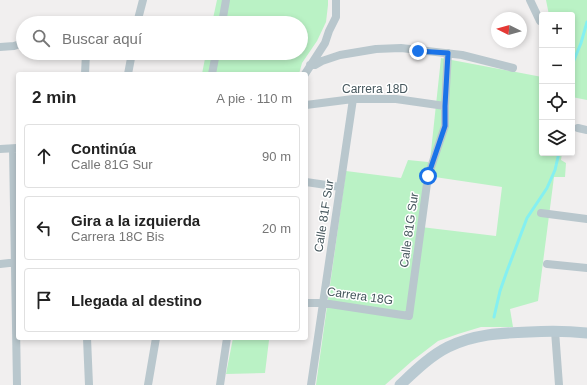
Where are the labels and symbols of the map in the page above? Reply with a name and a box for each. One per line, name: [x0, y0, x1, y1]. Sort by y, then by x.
north arrow: [491, 12, 527, 48]
route end: [409, 42, 427, 60]
street label: Carrera 18D: [342, 82, 408, 96]
route start: [419, 167, 437, 185]
street label: Calle 81F Sur: [311, 179, 337, 253]
street label: Calle 81G Sur: [397, 192, 421, 268]
street label: Carrera 18G: [326, 284, 394, 308]

